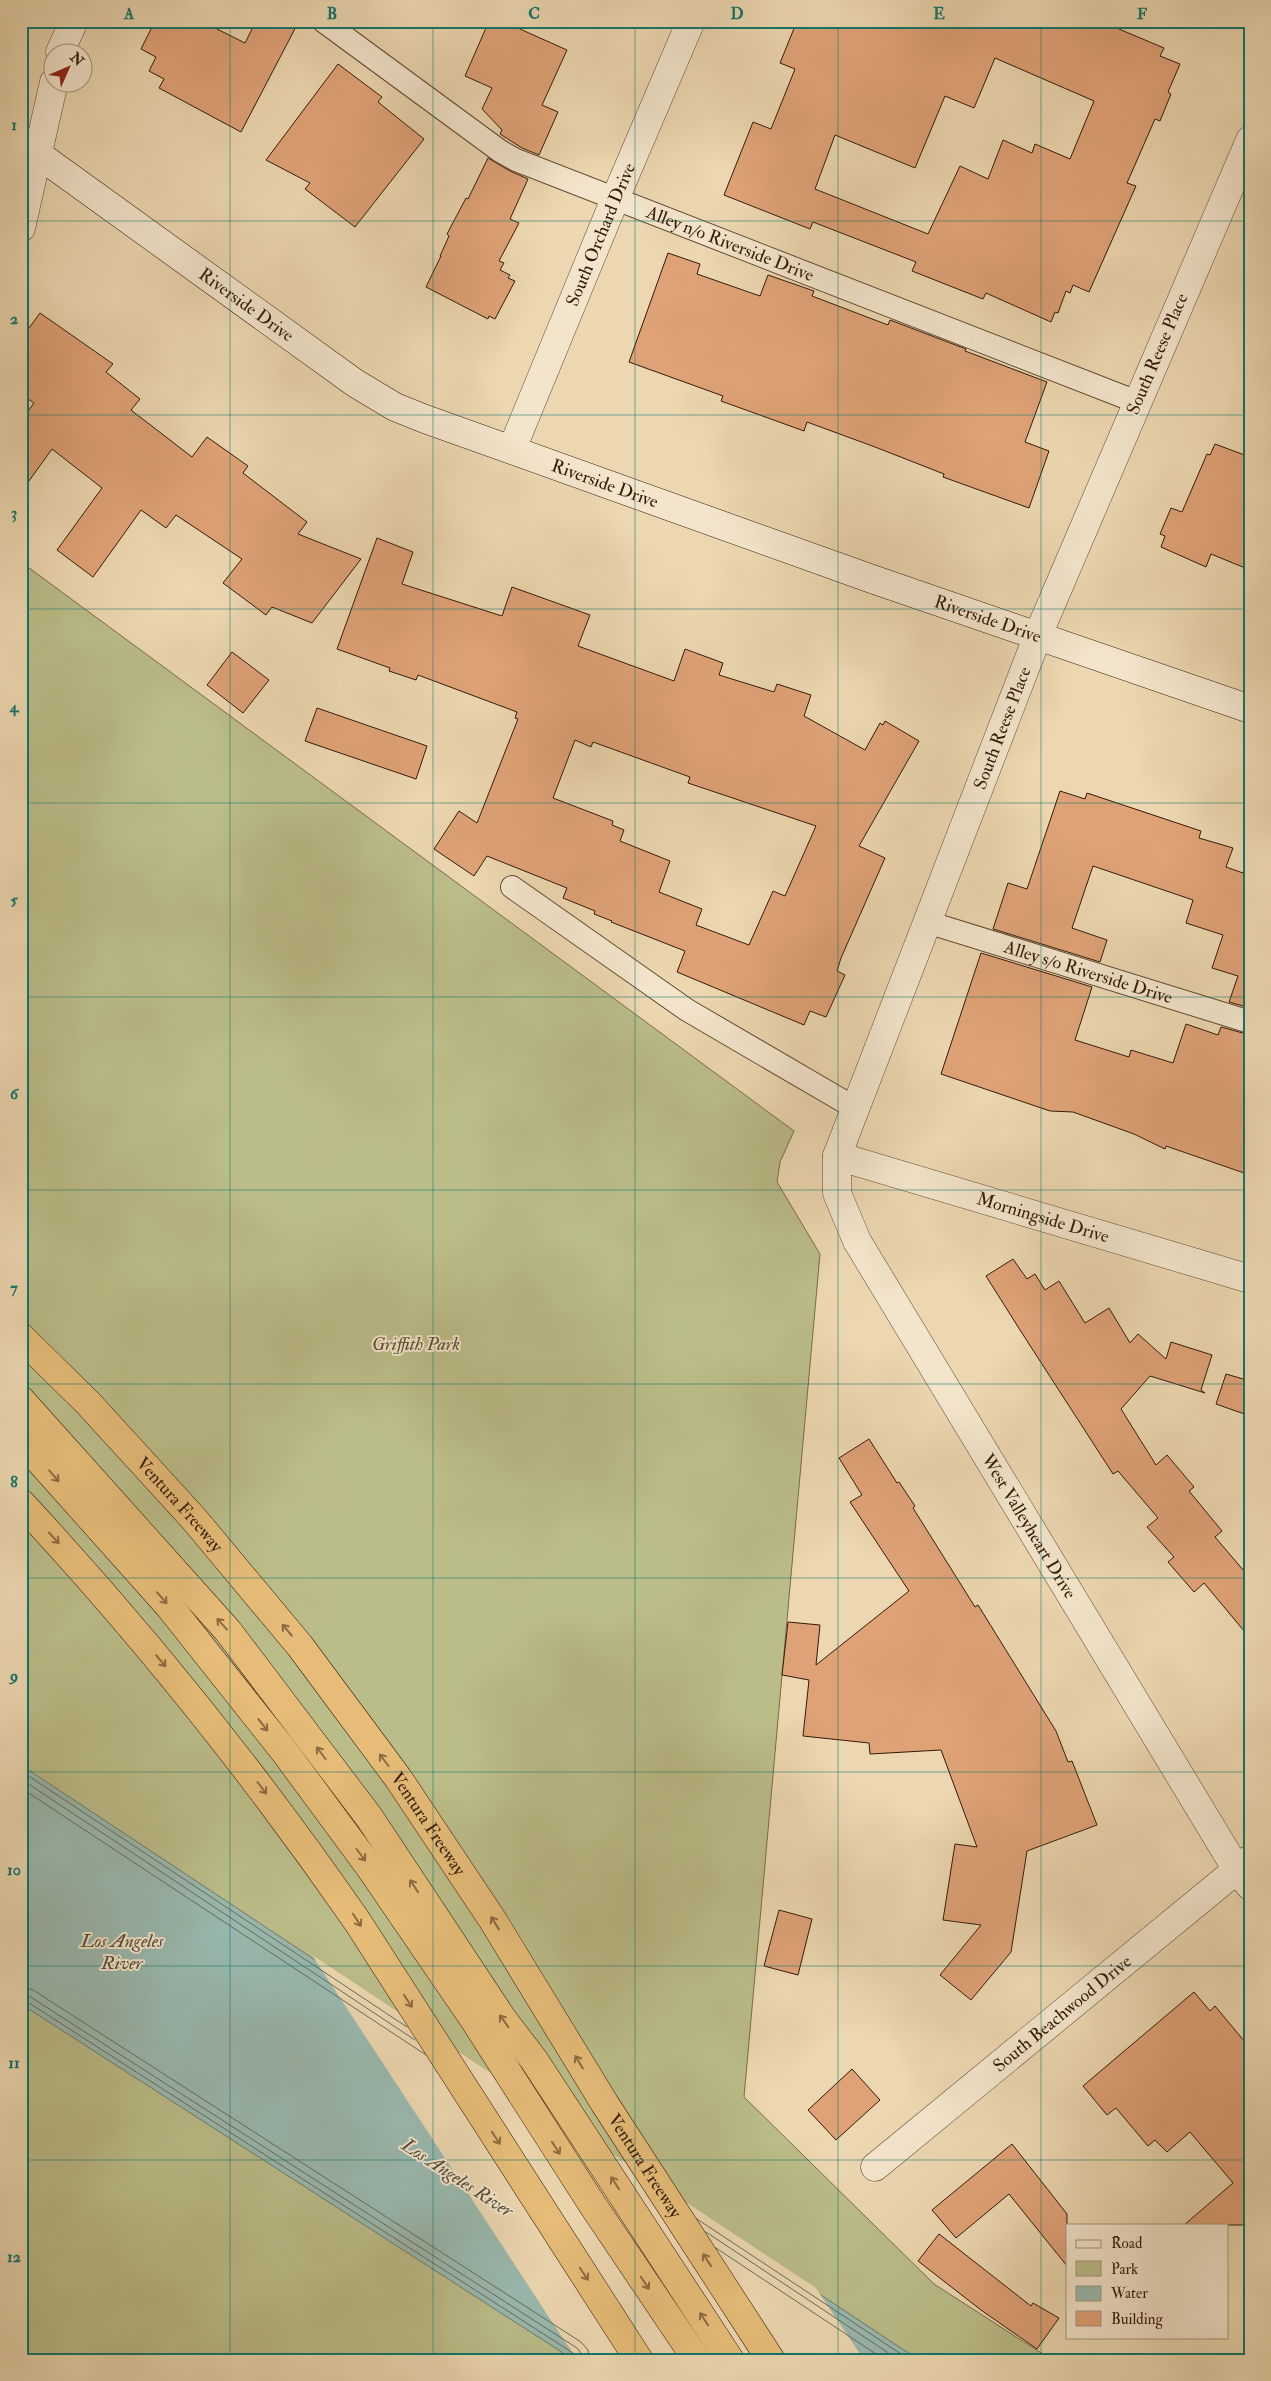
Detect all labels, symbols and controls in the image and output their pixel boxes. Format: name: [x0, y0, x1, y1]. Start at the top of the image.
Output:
text: A: [123, 4, 135, 24]
text: B: [327, 4, 337, 24]
text: C: [528, 4, 540, 24]
text: D: [730, 4, 744, 24]
text: E: [933, 4, 945, 24]
text: F: [1137, 4, 1147, 24]
north arrow: [42, 42, 92, 92]
text: N: [66, 48, 88, 70]
text: 1: [11, 115, 17, 135]
street label: South Orchard Drive: [561, 159, 641, 310]
street label: Alley n/o Riverside Drive: [642, 201, 818, 287]
street label: Riverside Drive: [194, 263, 299, 347]
street label: South Reese Place: [1122, 290, 1194, 418]
text: 2: [10, 309, 18, 329]
street label: Riverside Drive: [548, 454, 662, 514]
text: 3: [11, 503, 17, 523]
street label: Riverside Drive: [931, 590, 1045, 648]
street label: South Reese Place: [969, 663, 1037, 793]
text: 4: [9, 697, 20, 717]
text: 5: [10, 890, 18, 910]
street label: Alley s/o Riverside Drive: [1000, 935, 1176, 1009]
text: 6: [10, 1084, 20, 1104]
street label: Morningside Drive: [974, 1187, 1112, 1249]
text: 7: [10, 1278, 18, 1298]
park label: Griffith Park: [372, 1333, 460, 1356]
street label: West Valleyheart Drive: [976, 1449, 1082, 1603]
street label: Ventura Freeway: [131, 1452, 229, 1558]
one-way arrow: [48, 1470, 60, 1483]
text: 8: [10, 1472, 18, 1492]
one-way arrow: [48, 1532, 60, 1545]
one-way arrow: [156, 1591, 167, 1604]
one-way arrow: [216, 1617, 228, 1630]
one-way arrow: [281, 1624, 292, 1637]
one-way arrow: [155, 1654, 166, 1667]
text: 9: [8, 1666, 18, 1686]
one-way arrow: [258, 1718, 269, 1731]
one-way arrow: [316, 1746, 326, 1760]
one-way arrow: [379, 1753, 389, 1767]
street label: Ventura Freeway: [385, 1768, 471, 1881]
one-way arrow: [256, 1781, 267, 1794]
one-way arrow: [356, 1848, 366, 1862]
text: 10: [7, 1860, 21, 1880]
one-way arrow: [409, 1879, 419, 1893]
one-way arrow: [352, 1913, 362, 1927]
one-way arrow: [489, 1917, 499, 1931]
water label: Los Angeles River: [80, 1929, 164, 1975]
street label: South Beachwood Drive: [988, 1950, 1137, 2077]
one-way arrow: [403, 1994, 413, 2008]
one-way arrow: [499, 2014, 509, 2028]
text: 11: [8, 2053, 20, 2073]
one-way arrow: [574, 2055, 584, 2069]
street label: Ventura Freeway: [602, 2110, 688, 2224]
one-way arrow: [491, 2130, 501, 2144]
water label: Los Angeles River: [396, 2132, 518, 2223]
one-way arrow: [551, 2140, 561, 2154]
one-way arrow: [609, 2176, 620, 2190]
legend: [1066, 2224, 1228, 2338]
text: Road: [1111, 2234, 1143, 2253]
text: 12: [7, 2247, 21, 2267]
one-way arrow: [701, 2253, 712, 2267]
text: Park: [1111, 2260, 1138, 2279]
one-way arrow: [579, 2267, 589, 2281]
one-way arrow: [640, 2276, 650, 2290]
text: Water: [1110, 2284, 1148, 2303]
text: Building: [1111, 2310, 1163, 2329]
one-way arrow: [698, 2312, 709, 2326]

